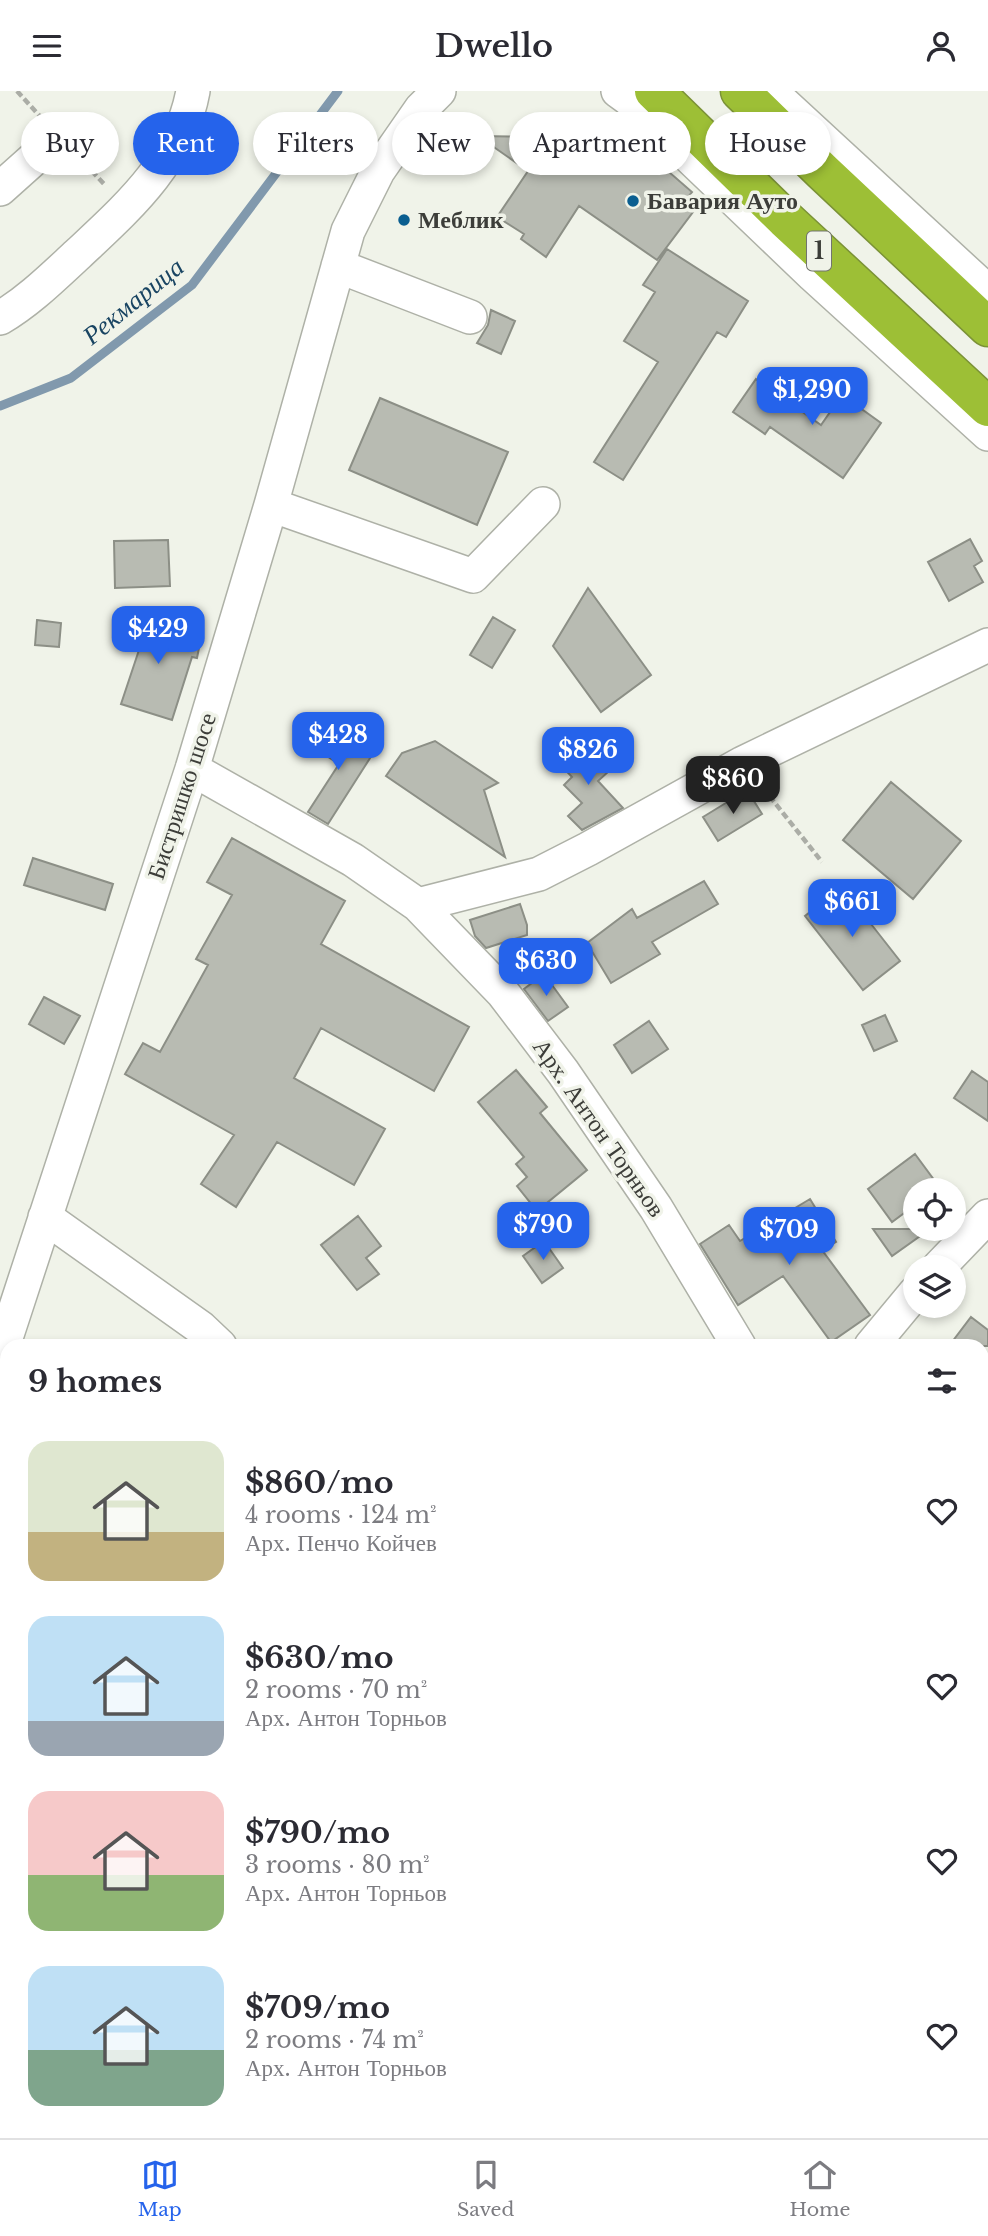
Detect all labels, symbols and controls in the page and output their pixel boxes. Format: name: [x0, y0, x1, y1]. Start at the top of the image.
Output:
text: Dwello: [435, 26, 553, 66]
icon: menu: [28, 27, 66, 65]
icon: person: [922, 27, 960, 65]
chip: Buy: [21, 112, 119, 175]
chip: Rent: [133, 112, 239, 175]
chip: Filters: [253, 112, 378, 175]
chip: New: [392, 112, 495, 175]
chip: Apartment: [509, 112, 691, 175]
chip: House: [705, 112, 831, 175]
place label: Бавария Ауто: [647, 186, 798, 215]
marker: Бавария Ауто: [625, 193, 641, 209]
place label: Меблик: [418, 205, 504, 234]
marker: Меблик: [396, 212, 412, 228]
road number: 1: [807, 231, 831, 271]
water label: Рекмарица: [75, 251, 190, 352]
pin: $1,290: [755, 367, 869, 427]
text: $1,290: [773, 376, 851, 404]
pin: $429: [117, 607, 199, 666]
text: $429: [128, 615, 188, 643]
street label: Бистришко шосе: [141, 709, 222, 883]
pin: $428: [297, 713, 379, 772]
text: $428: [308, 721, 368, 749]
pin: $826: [547, 727, 629, 787]
text: $826: [558, 736, 618, 764]
pin: $860: [692, 757, 774, 816]
text: $860: [702, 765, 764, 793]
pin: $661: [811, 879, 893, 939]
text: $661: [824, 888, 880, 916]
pin: $630: [505, 939, 587, 998]
text: $630: [515, 947, 577, 975]
street label: Арх. Антон Торньов: [527, 1033, 672, 1222]
map controls: [903, 1178, 966, 1318]
button: locate: [903, 1178, 966, 1241]
pin: $790: [502, 1203, 584, 1262]
pin: $709: [748, 1207, 830, 1267]
text: $790: [513, 1211, 573, 1239]
text: $709: [759, 1216, 819, 1244]
button: layers: [903, 1255, 966, 1318]
icon: filters: [923, 1362, 961, 1400]
text: 9 homes: [28, 1363, 162, 1400]
text: $860/mo: [245, 1464, 394, 1501]
icon: home: [84, 1469, 168, 1553]
icon: heart: [923, 1492, 961, 1530]
text: 4 rooms · 124 m²: [245, 1501, 436, 1529]
text: Арх. Пенчо Койчев: [245, 1529, 437, 1557]
text: $630/mo: [245, 1639, 394, 1676]
icon: home: [84, 1644, 168, 1728]
icon: heart: [923, 1667, 961, 1705]
text: 2 rooms · 70 m²: [245, 1676, 427, 1704]
text: Арх. Антон Торньов: [245, 1704, 447, 1732]
text: $790/mo: [245, 1814, 390, 1851]
icon: home: [84, 1819, 168, 1903]
icon: heart: [923, 1842, 961, 1880]
text: 3 rooms · 80 m²: [245, 1851, 430, 1879]
text: Арх. Антон Торньов: [245, 1879, 447, 1907]
text: $709/mo: [245, 1989, 390, 2026]
icon: home: [84, 1994, 168, 2078]
icon: heart: [923, 2017, 961, 2055]
text: 2 rooms · 74 m²: [245, 2026, 424, 2054]
text: Арх. Антон Торньов: [245, 2054, 447, 2082]
tab: Map: [138, 2156, 182, 2221]
tab: Saved: [457, 2156, 514, 2221]
tab: Home: [790, 2156, 850, 2221]

